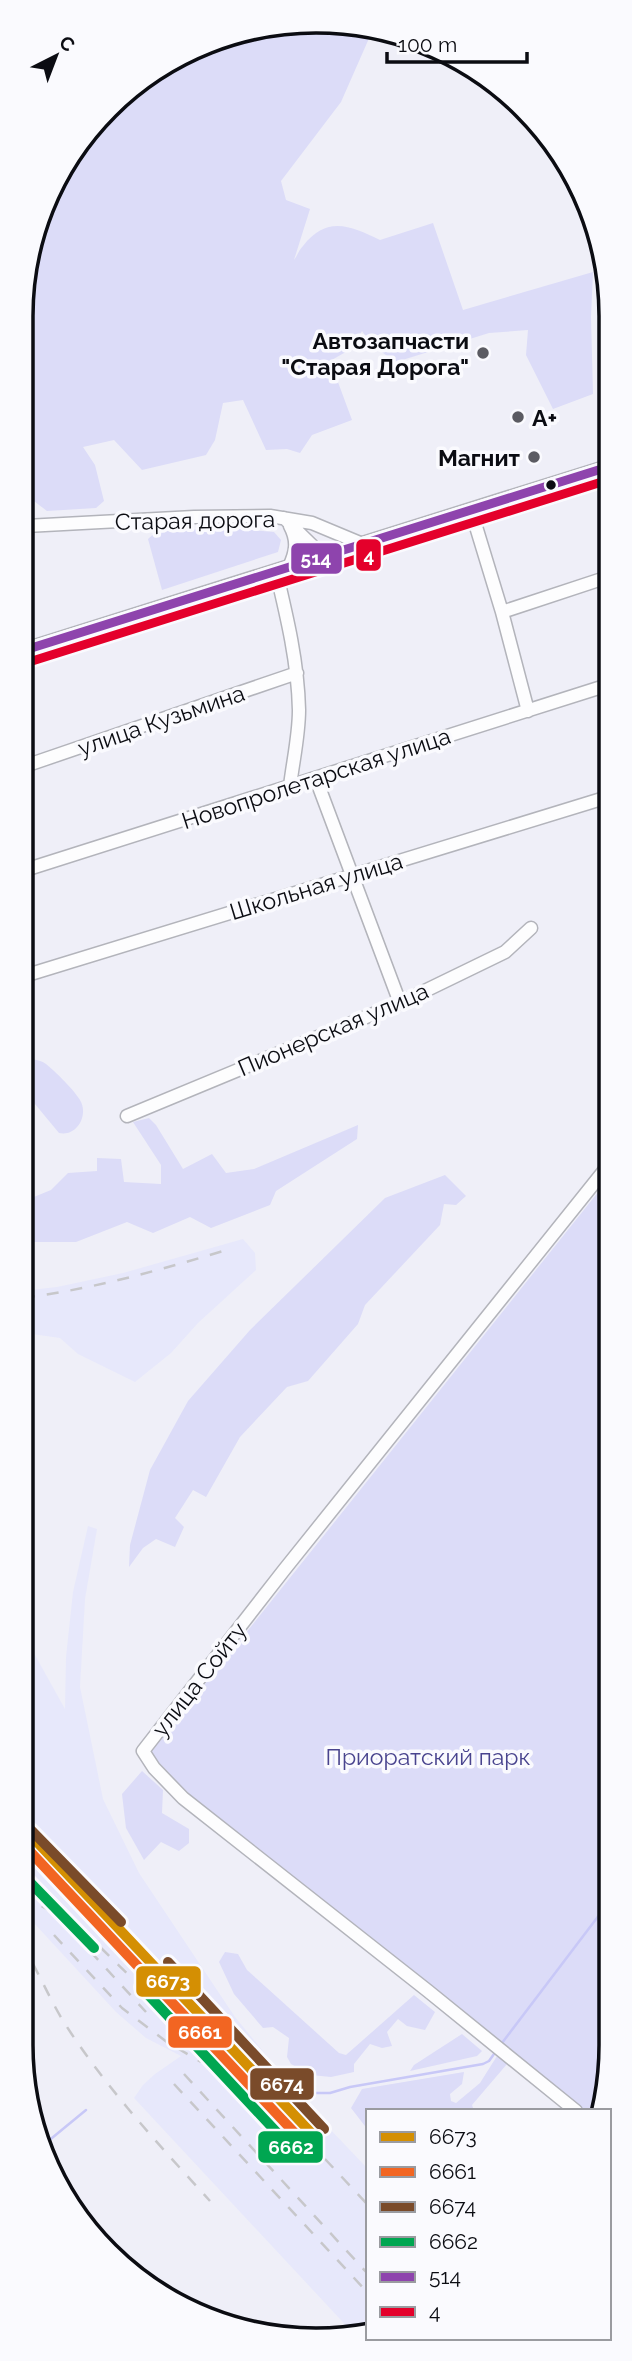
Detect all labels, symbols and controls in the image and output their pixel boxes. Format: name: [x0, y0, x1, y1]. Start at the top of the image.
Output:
north arrow: [21, 21, 91, 91]
scale bar: [387, 21, 527, 65]
text: С: [55, 31, 80, 56]
text: 100 m: [398, 32, 457, 57]
place label: Автозапчасти "Старая Дорога": [281, 327, 469, 380]
marker: Автозапчасти "Старая Дорога": [475, 345, 491, 361]
place label: А+: [532, 404, 557, 431]
marker: А+: [510, 409, 526, 425]
place label: Магнит: [438, 444, 521, 471]
marker: Магнит: [526, 449, 542, 465]
unlabelled marker: [544, 478, 558, 492]
street label: Старая дорога: [115, 505, 275, 535]
line badge: 4: [355, 538, 382, 572]
line badge: 514: [290, 542, 343, 575]
text: 4: [364, 544, 375, 566]
text: 514: [301, 547, 332, 569]
street label: улица Кузьмина: [74, 679, 248, 761]
street label: Новопролетарская улица: [178, 722, 454, 834]
street label: Школьная улица: [226, 847, 406, 925]
street label: Пионерская улица: [234, 977, 432, 1081]
street label: улица Сойту: [146, 1617, 252, 1741]
park label: Приоратский парк: [326, 1743, 531, 1770]
line badge: 6673: [135, 1965, 202, 1998]
text: 6673: [146, 1970, 190, 1992]
line badge: 6661: [167, 2015, 233, 2049]
text: 6661: [178, 2021, 222, 2043]
line badge: 6674: [249, 2067, 315, 2101]
text: 6674: [260, 2073, 304, 2095]
legend: [366, 2109, 611, 2340]
text: 6673: [429, 2124, 477, 2149]
line badge: 6662: [257, 2130, 324, 2164]
text: 6662: [268, 2136, 314, 2158]
text: 6661: [429, 2159, 476, 2184]
text: 6674: [429, 2194, 476, 2219]
text: 6662: [429, 2229, 478, 2254]
text: 514: [429, 2264, 461, 2289]
text: 4: [429, 2299, 440, 2324]

